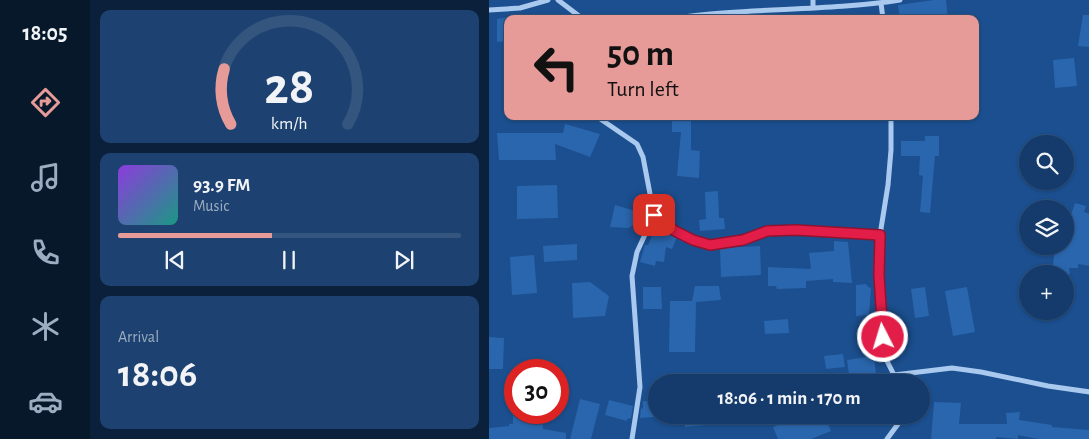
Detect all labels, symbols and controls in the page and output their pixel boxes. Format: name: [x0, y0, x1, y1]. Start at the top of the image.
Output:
text: 18:05: [23, 22, 67, 44]
icon: left: [524, 35, 589, 100]
text: 50 m: [607, 37, 674, 72]
text: 28: [264, 61, 315, 113]
text: Turn left: [607, 78, 679, 100]
icon: directions: [28, 85, 63, 120]
text: km/h: [271, 115, 308, 133]
map controls: [1019, 135, 1074, 320]
button: search: [1019, 135, 1074, 190]
icon: music: [28, 160, 63, 195]
text: 93.9 FM: [193, 176, 250, 195]
pin: [633, 194, 675, 236]
text: Music: [193, 198, 229, 214]
button: layers: [1019, 200, 1074, 255]
icon: arrive: [640, 201, 668, 229]
icon: phone: [28, 235, 63, 270]
icon: previous: [161, 246, 189, 274]
icon: pause: [275, 246, 303, 274]
icon: next: [390, 246, 418, 274]
button: +: [1019, 265, 1074, 320]
icon: climate: [28, 309, 63, 344]
position arrow: [856, 310, 908, 362]
text: Arrival: [118, 329, 159, 345]
text: 18:06: [118, 356, 197, 394]
speed limit sign: 30: [504, 359, 569, 424]
icon: car: [28, 384, 63, 419]
text: 18:06 · 1 min · 170 m: [717, 389, 861, 408]

